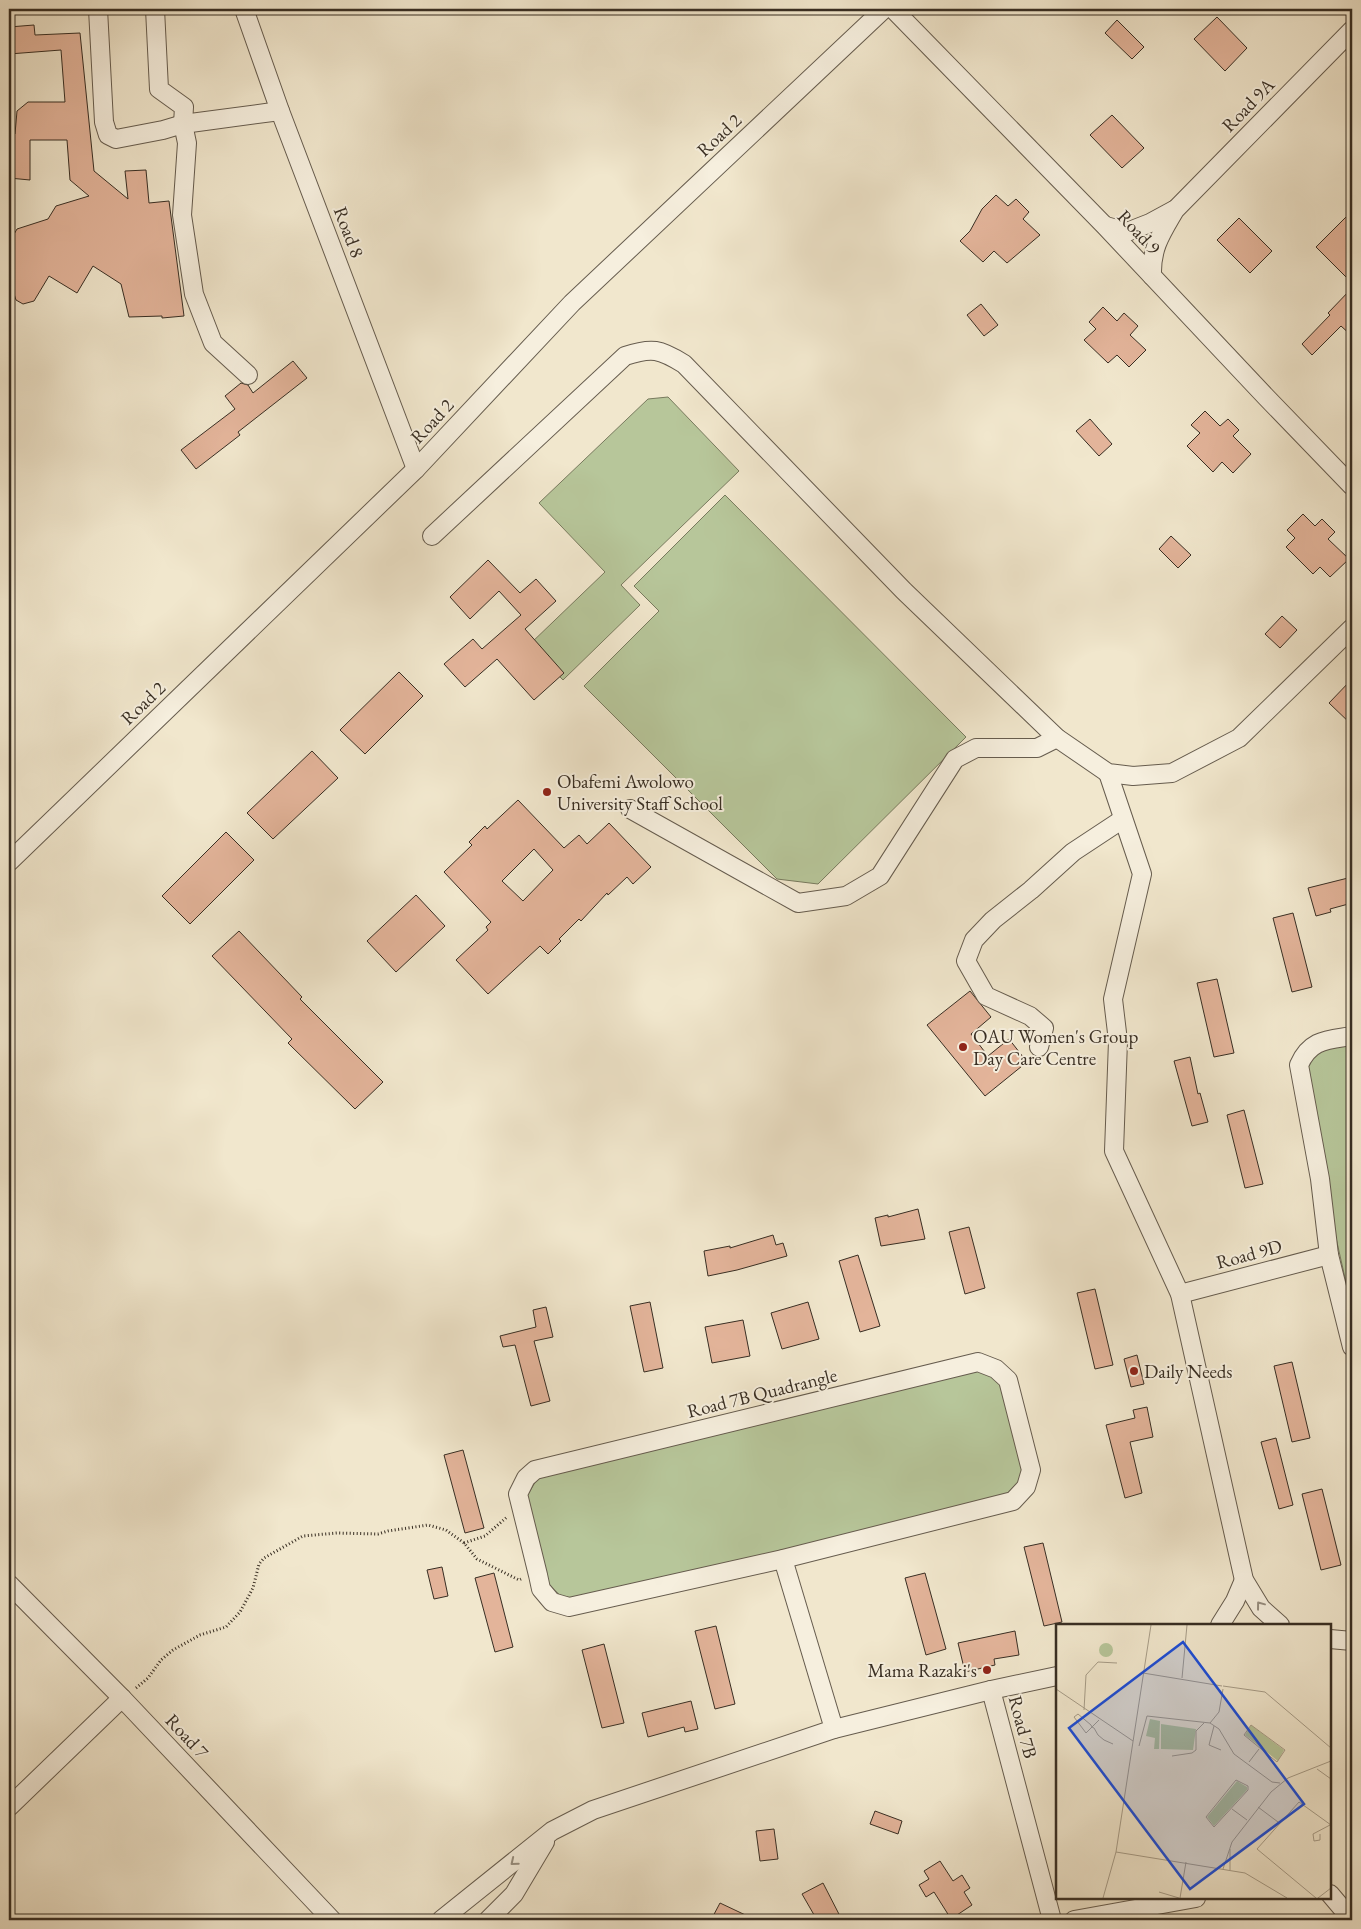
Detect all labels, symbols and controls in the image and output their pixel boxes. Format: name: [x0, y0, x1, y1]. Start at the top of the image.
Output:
street label: Road 9A: [1216, 72, 1280, 137]
street label: Road 2: [691, 108, 747, 162]
street label: Road 8: [328, 203, 370, 261]
street label: Road 9: [1112, 204, 1166, 260]
street label: Road 2: [405, 393, 459, 449]
street label: Road 2: [115, 676, 171, 730]
place label: Obafemi Awolowo University Staff School: [557, 769, 723, 816]
marker: Obafemi Awolowo University Staff School: [541, 786, 553, 798]
place label: OAU Women's Group Day Care Centre: [973, 1024, 1138, 1071]
marker: OAU Women's Group Day Care Centre: [957, 1041, 969, 1053]
street label: Road 9D: [1213, 1233, 1285, 1275]
place label: Daily Needs: [1144, 1359, 1232, 1384]
street label: Road 7B Quadrangle: [684, 1362, 840, 1424]
marker: Daily Needs: [1128, 1365, 1140, 1377]
one-way arrow: [1257, 1601, 1266, 1611]
inset map: [1056, 1624, 1331, 1899]
place label: Mama Razaki's: [868, 1658, 977, 1683]
marker: Mama Razaki's: [981, 1664, 993, 1676]
street label: Road 7B: [1003, 1693, 1043, 1761]
street label: Road 7: [160, 1708, 215, 1764]
one-way arrow: [511, 1856, 520, 1864]

